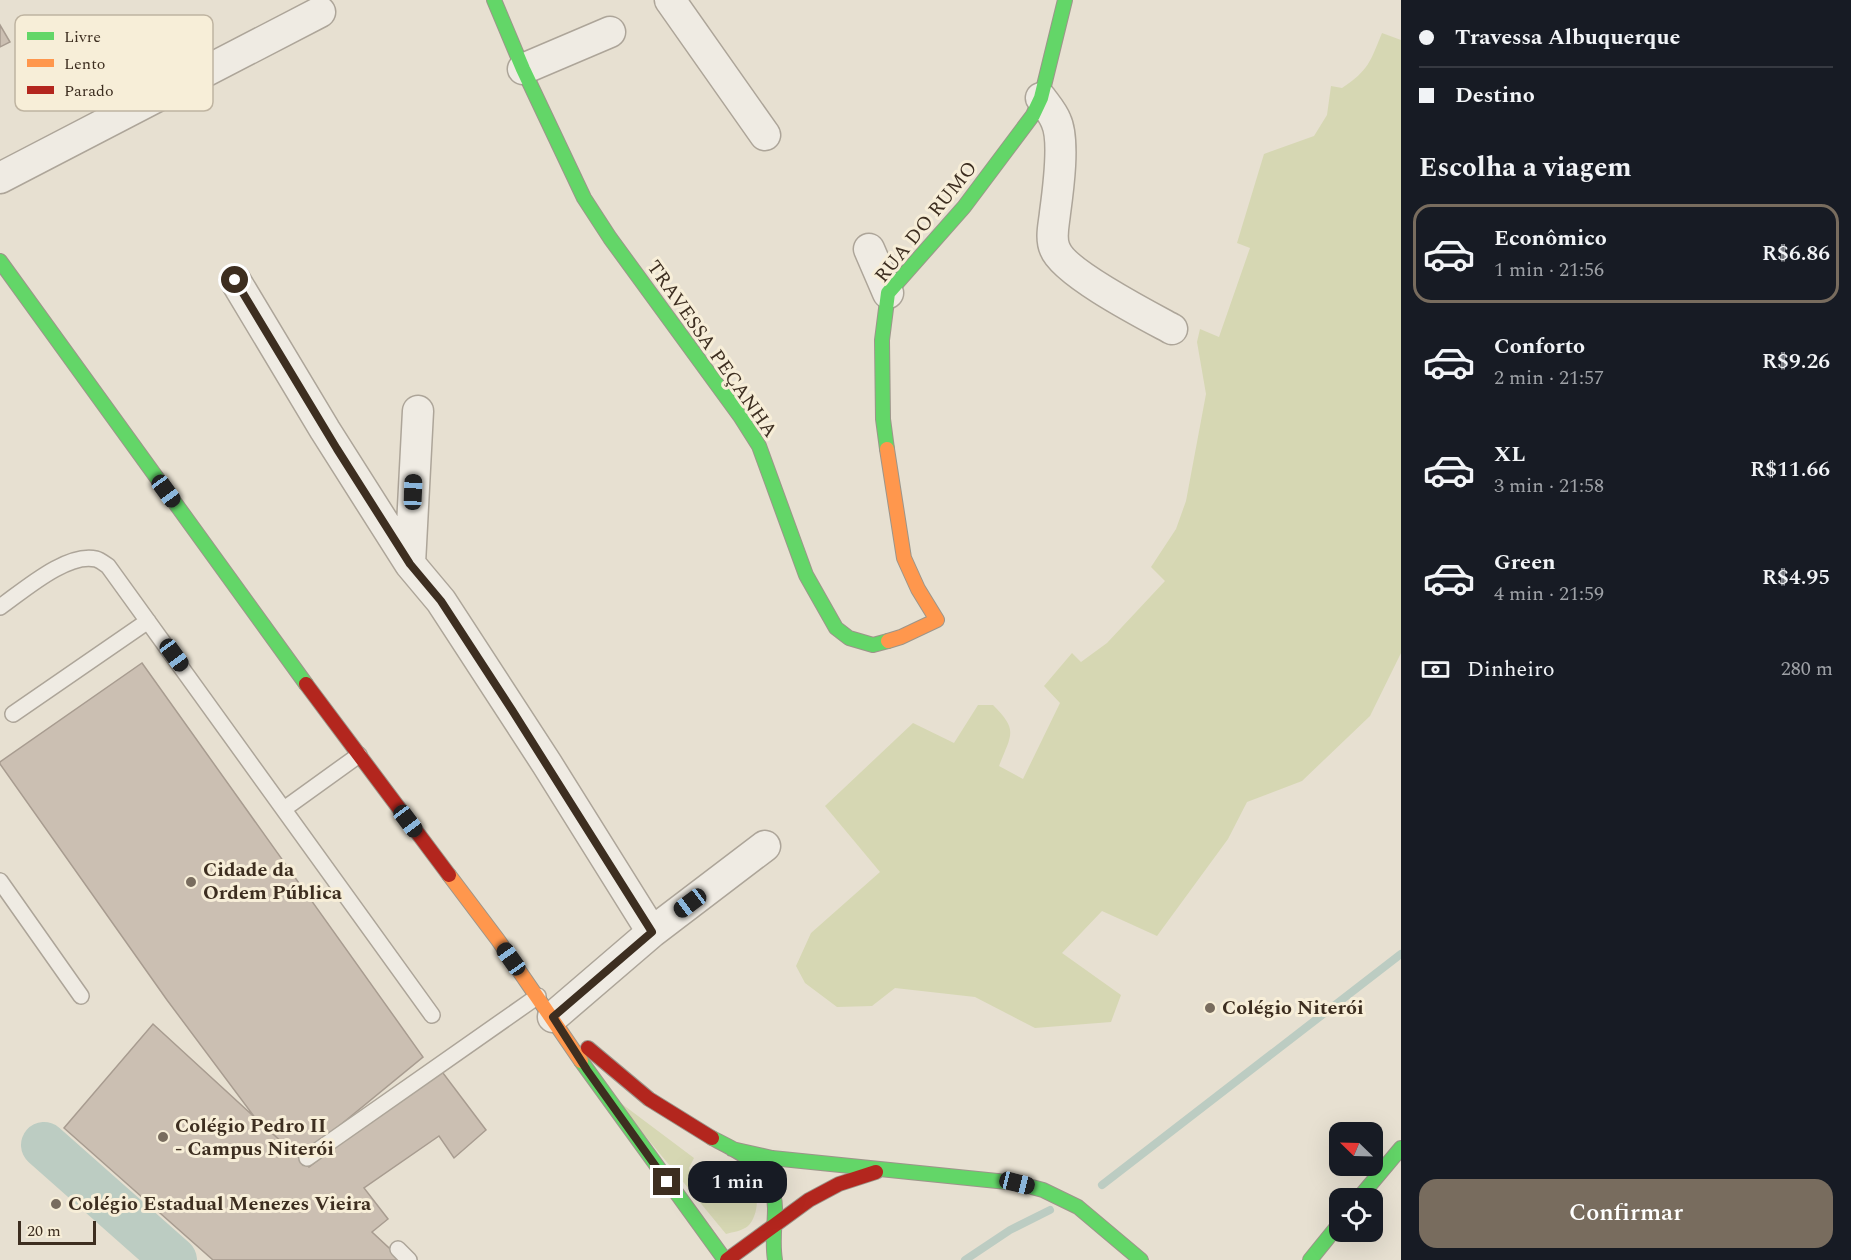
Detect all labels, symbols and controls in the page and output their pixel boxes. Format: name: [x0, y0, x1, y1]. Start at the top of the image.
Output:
legend: [15, 15, 213, 111]
text: Travessa Albuquerque: [1455, 21, 1680, 54]
text: Livre: [64, 25, 101, 49]
text: Lento: [64, 52, 105, 76]
text: Parado: [64, 79, 114, 103]
text: Destino: [1455, 79, 1535, 112]
text: Escolha a viagem: [1419, 147, 1632, 189]
street label: RUA DO RUMO: [867, 155, 985, 289]
text: Econômico: [1494, 222, 1607, 255]
icon: car: [1422, 227, 1476, 281]
text: R$6.86: [1762, 237, 1830, 270]
street label: TRAVESSA PEÇANHA: [639, 254, 785, 444]
text: 1 min · 21:56: [1494, 255, 1604, 285]
route start: [221, 266, 248, 293]
text: Conforto: [1494, 330, 1585, 363]
icon: car: [1422, 335, 1476, 389]
text: R$9.26: [1762, 345, 1830, 378]
text: 2 min · 21:57: [1494, 363, 1604, 393]
text: XL: [1494, 438, 1525, 471]
icon: car: [1422, 443, 1476, 497]
text: R$11.66: [1750, 453, 1830, 486]
car: [148, 471, 184, 511]
text: 3 min · 21:58: [1494, 471, 1604, 501]
car: [403, 474, 423, 510]
text: Green: [1494, 546, 1556, 579]
icon: car: [1422, 551, 1476, 605]
text: R$4.95: [1762, 561, 1830, 594]
text: 4 min · 21:59: [1494, 579, 1604, 609]
car: [156, 635, 192, 675]
icon: cash: [1419, 653, 1452, 686]
text: Dinheiro: [1467, 653, 1555, 686]
text: 280 m: [1781, 654, 1833, 684]
car: [390, 801, 426, 841]
place label: Cidade da Ordem Pública: [203, 855, 343, 908]
marker: Cidade da Ordem Pública: [184, 875, 198, 889]
car: [670, 885, 710, 921]
car: [493, 939, 529, 979]
place label: Colégio Niterói: [1222, 993, 1364, 1023]
marker: Colégio Niterói: [1203, 1001, 1217, 1015]
place label: Colégio Pedro II - Campus Niterói: [175, 1111, 334, 1164]
north arrow: [1329, 1122, 1383, 1176]
map controls: [1329, 1122, 1383, 1242]
marker: Colégio Pedro II - Campus Niterói: [156, 1130, 170, 1144]
callout: 1 min: [688, 1161, 787, 1203]
text: 1 min: [712, 1167, 763, 1197]
route end: [653, 1168, 680, 1195]
car: [997, 1170, 1037, 1196]
button: Confirmar: [1419, 1179, 1833, 1248]
button: locate: [1329, 1188, 1383, 1242]
place label: Colégio Estadual Menezes Vieira: [68, 1189, 372, 1219]
marker: Colégio Estadual Menezes Vieira: [49, 1197, 63, 1211]
scale bar: [18, 1218, 96, 1246]
text: 20 m: [27, 1219, 61, 1243]

